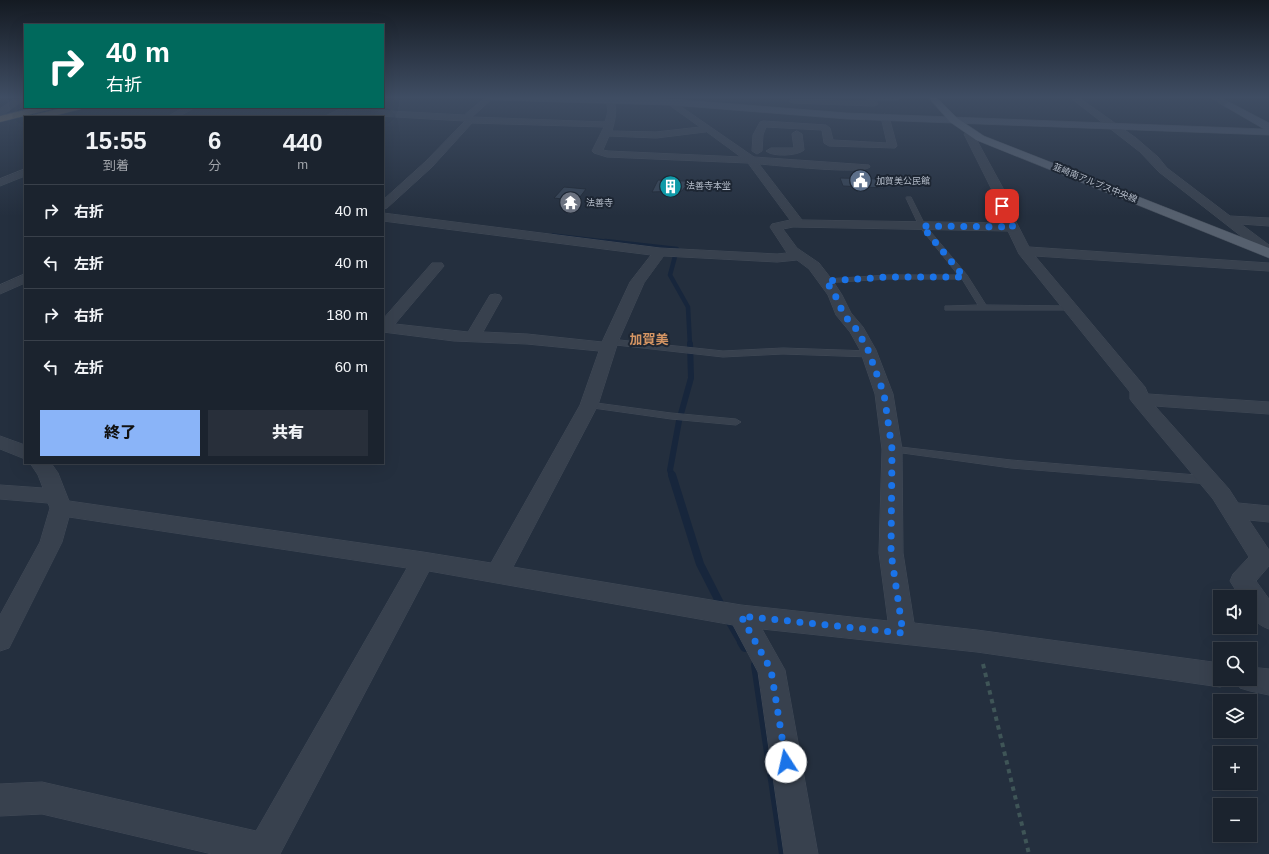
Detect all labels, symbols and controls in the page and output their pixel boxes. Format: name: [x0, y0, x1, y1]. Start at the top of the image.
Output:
text: 40 m: [106, 37, 170, 68]
icon: right: [40, 40, 92, 92]
text: 右折: [106, 75, 142, 95]
text: 15:55: [85, 127, 147, 154]
text: 6: [208, 127, 221, 154]
text: 440: [283, 129, 323, 156]
text: m: [297, 157, 308, 172]
text: 到着: [103, 158, 129, 173]
text: 分: [208, 158, 221, 173]
street label: 韮崎南アルプス中央線: [1051, 162, 1139, 205]
public building icon: 加賀美公民館: [848, 168, 874, 194]
building icon: 法善寺本堂: [657, 173, 683, 199]
place label: 加賀美公民館: [876, 176, 930, 186]
place label: 法善寺本堂: [686, 181, 731, 191]
pin: [985, 189, 1019, 223]
temple icon: 法善寺: [558, 190, 584, 216]
icon: arrive: [991, 195, 1013, 217]
place label: 法善寺: [586, 198, 613, 208]
icon: right: [40, 200, 62, 222]
text: 40 m: [335, 202, 368, 219]
text: 右折: [74, 203, 104, 220]
icon: left: [40, 252, 62, 274]
text: 40 m: [335, 254, 368, 271]
text: 左折: [74, 255, 104, 272]
icon: right: [40, 304, 62, 326]
text: 180 m: [326, 306, 368, 323]
text: 右折: [74, 307, 104, 324]
district label: 加賀美: [629, 332, 669, 347]
icon: left: [40, 356, 62, 378]
text: 60 m: [335, 358, 368, 375]
text: 左折: [74, 359, 104, 376]
button: 終了: [40, 410, 200, 456]
button: 共有: [208, 410, 368, 456]
map controls: [1213, 590, 1257, 842]
button: sound: [1213, 590, 1257, 634]
button: search: [1213, 642, 1257, 686]
button: layers: [1213, 694, 1257, 738]
position arrow: [765, 741, 807, 783]
button: +: [1213, 746, 1257, 790]
button: −: [1213, 798, 1257, 842]

